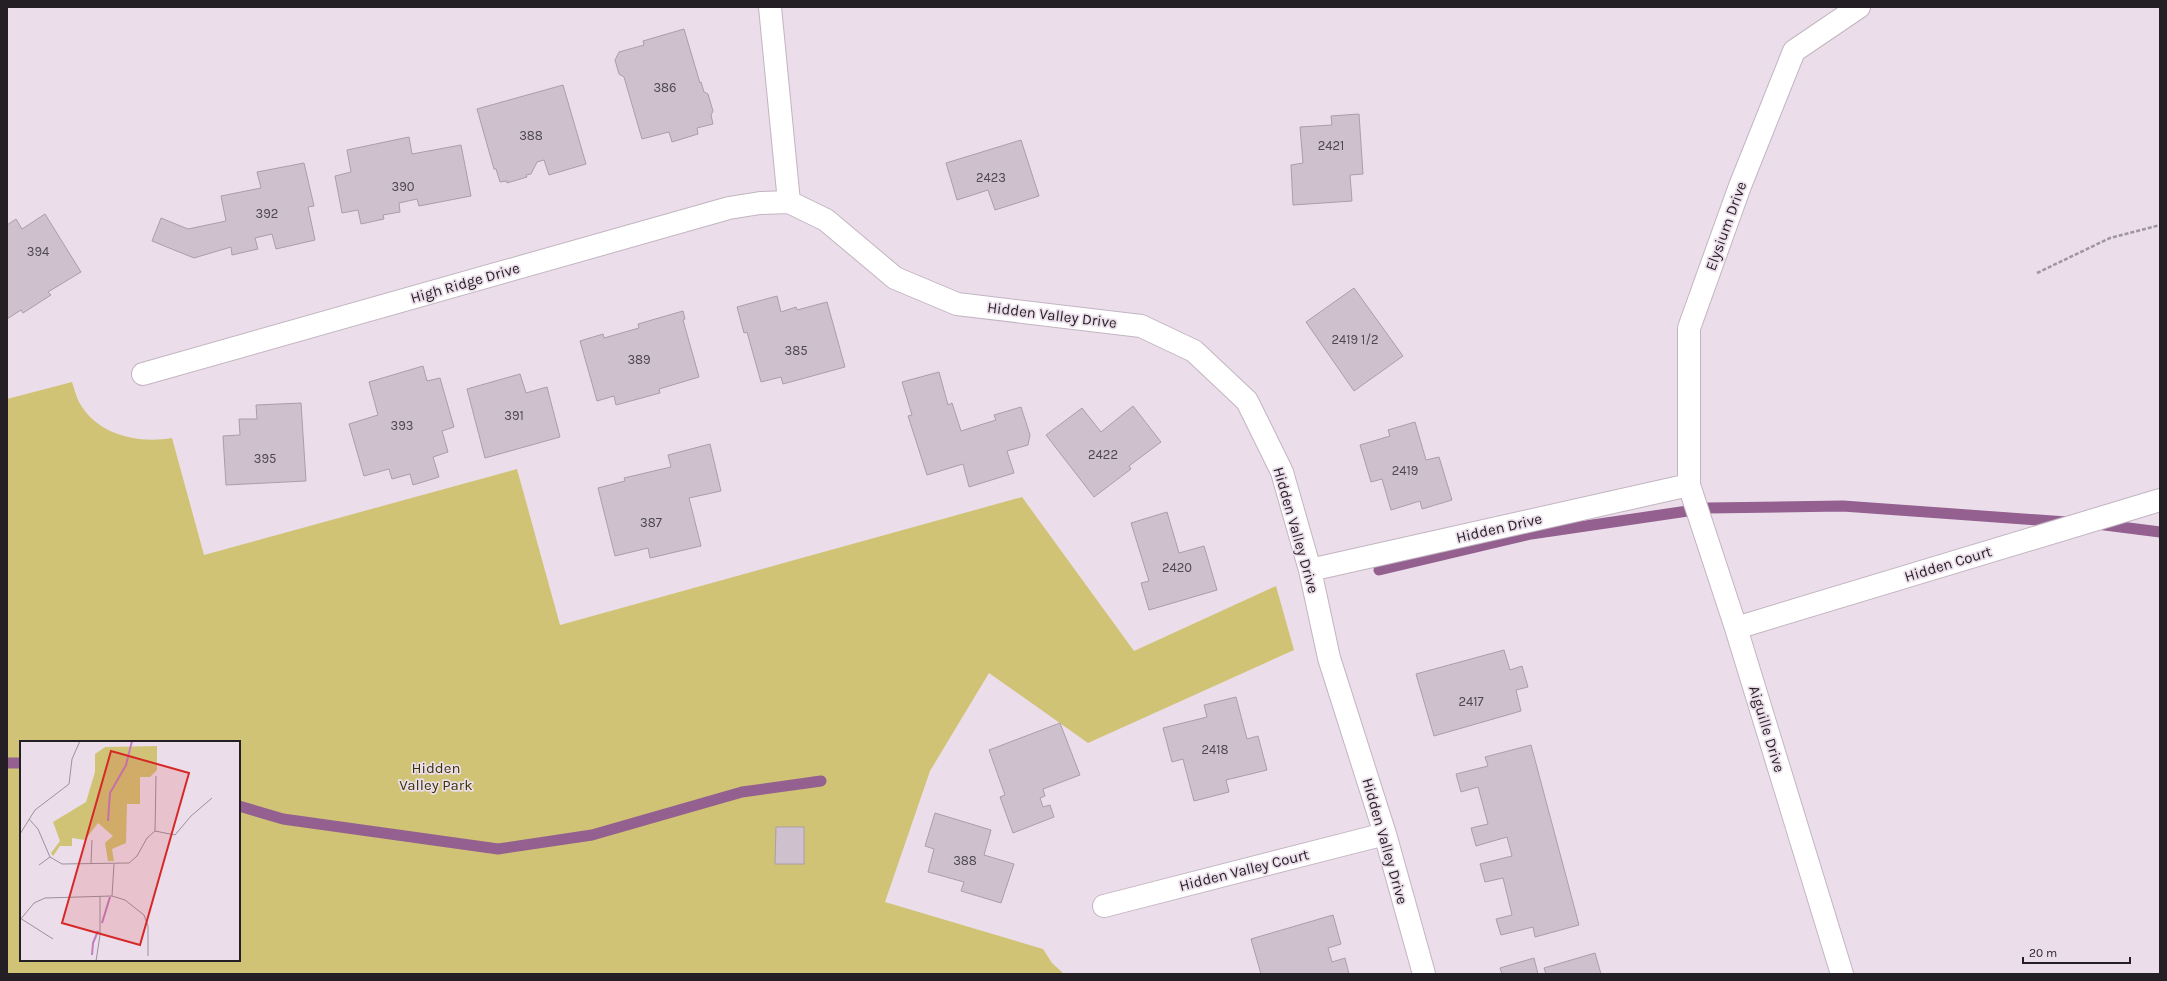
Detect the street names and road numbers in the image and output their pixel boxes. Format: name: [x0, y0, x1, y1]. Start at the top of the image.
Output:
street label: Elysium Drive: [1702, 179, 1750, 273]
street label: High Ridge Drive: [408, 259, 522, 307]
street label: Hidden Valley Drive: [986, 298, 1118, 332]
street label: Hidden Valley Drive: [1269, 465, 1323, 595]
street label: Hidden Drive: [1454, 509, 1544, 547]
street label: Hidden Court: [1902, 542, 1994, 586]
street label: Aiguille Drive: [1745, 683, 1789, 775]
street label: Hidden Valley Drive: [1358, 776, 1412, 906]
street label: Hidden Valley Court: [1177, 845, 1311, 895]

